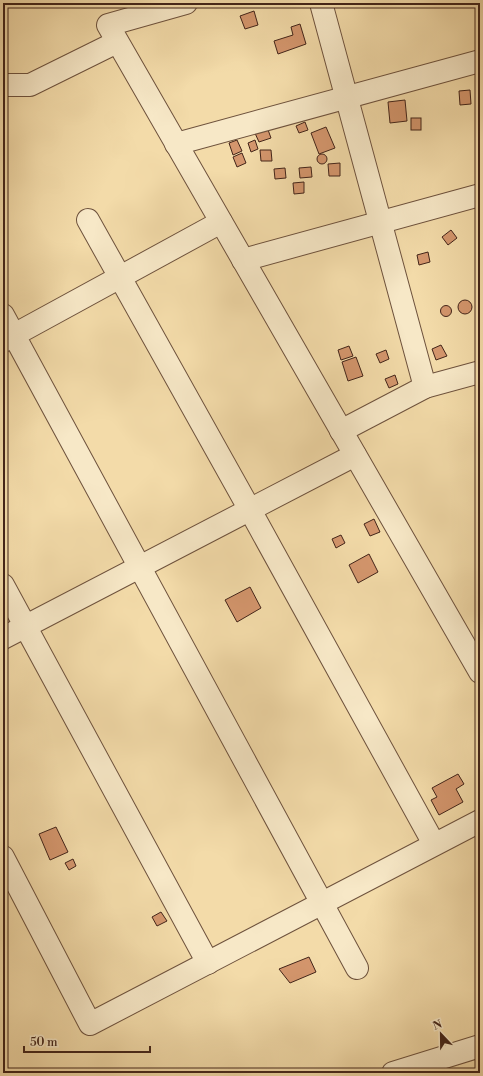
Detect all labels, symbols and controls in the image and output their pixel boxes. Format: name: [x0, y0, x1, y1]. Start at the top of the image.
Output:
north arrow: [421, 1014, 461, 1054]
text: N: [431, 1017, 445, 1034]
scale bar: [24, 1028, 150, 1054]
text: 50 m: [30, 1035, 58, 1050]

